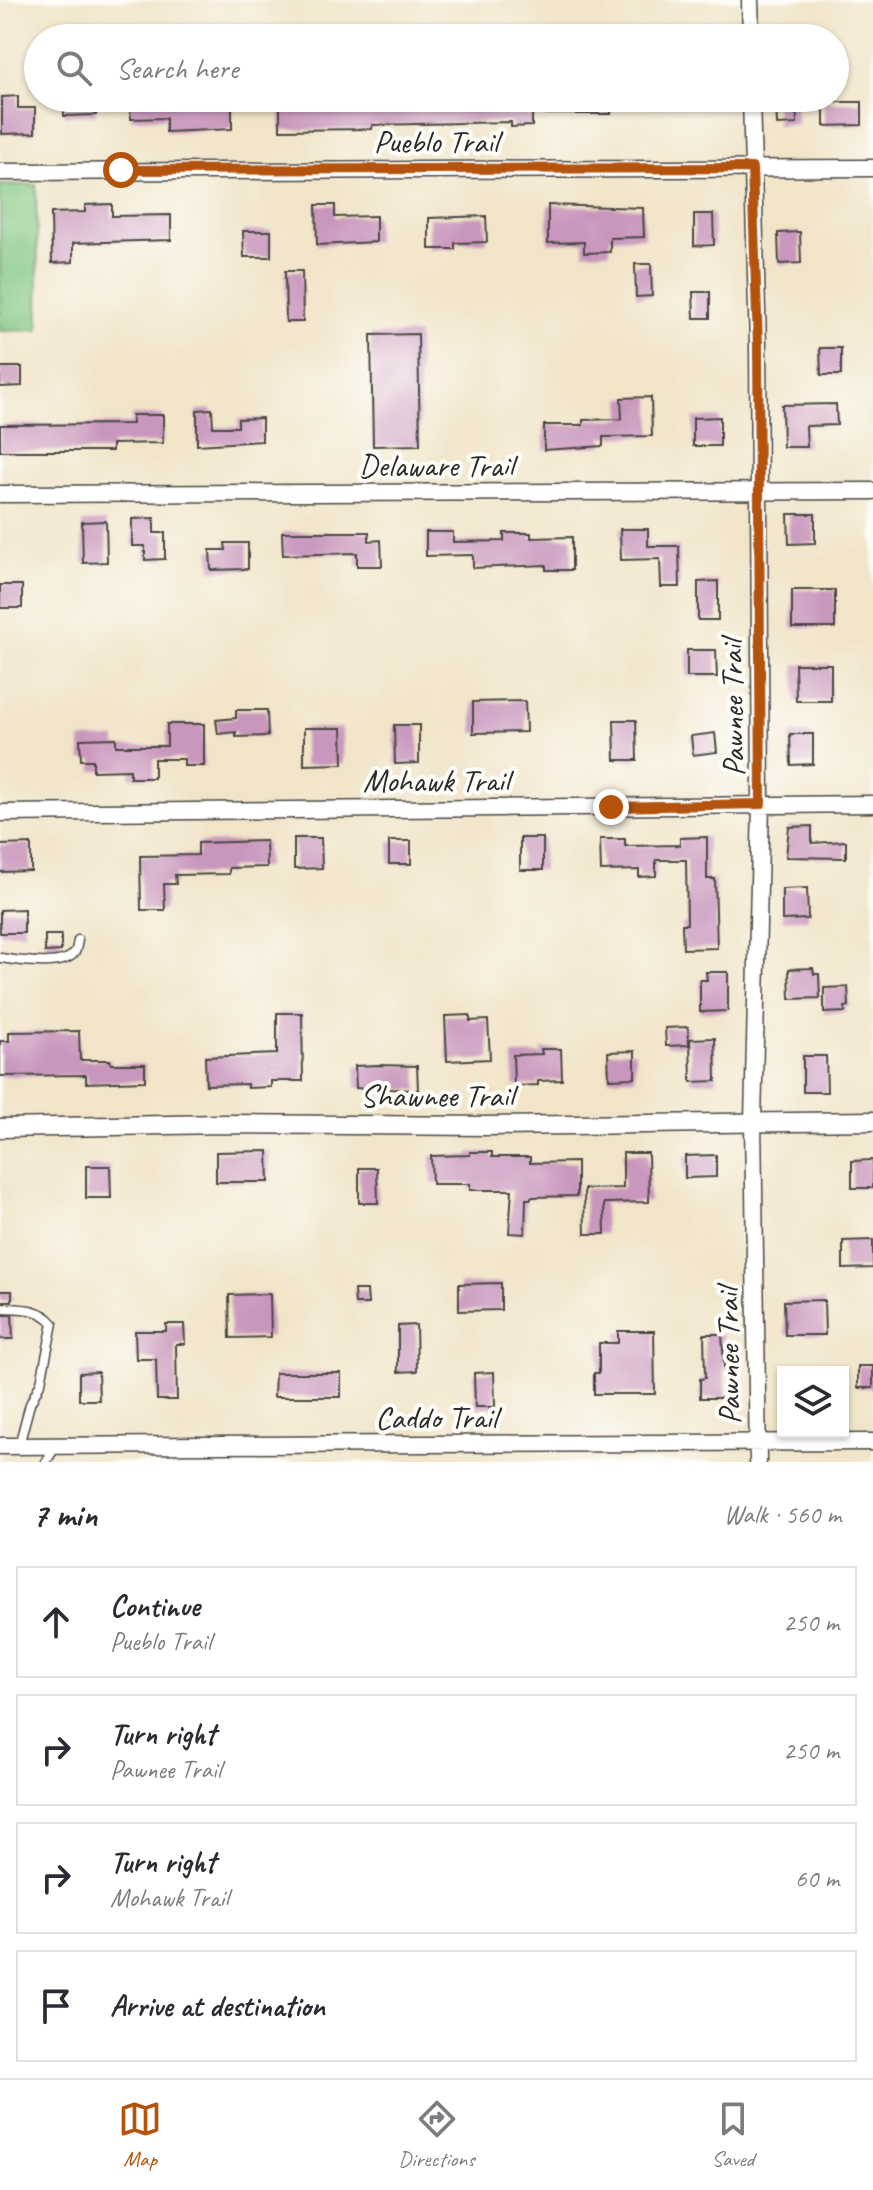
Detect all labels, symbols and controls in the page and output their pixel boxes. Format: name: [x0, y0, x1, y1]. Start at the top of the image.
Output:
search box: [24, 24, 849, 112]
icon: search: [52, 46, 96, 90]
text: Search here: [116, 49, 238, 87]
street label: Pueblo Trail: [374, 121, 504, 162]
route start: [103, 152, 139, 188]
street label: Delaware Trail: [359, 445, 519, 486]
street label: Pawnee Trail: [711, 634, 754, 777]
street label: Mohawk Trail: [363, 760, 515, 801]
route end: [593, 789, 629, 825]
street label: Shawnee Trail: [360, 1075, 519, 1116]
street label: Pawnee Trail: [707, 1282, 750, 1425]
map controls: [777, 1366, 849, 1438]
button: layers: [777, 1366, 849, 1438]
street label: Caddo Trail: [375, 1397, 502, 1438]
text: 7 min: [32, 1493, 97, 1536]
text: Walk · 560 m: [724, 1498, 841, 1531]
text: Continue: [110, 1587, 200, 1625]
icon: ahead: [34, 1600, 78, 1644]
text: 250 m: [783, 1606, 839, 1639]
text: Pueblo Trail: [110, 1625, 211, 1658]
text: Turn right: [110, 1715, 215, 1753]
icon: right: [34, 1728, 78, 1772]
text: 250 m: [783, 1734, 839, 1767]
text: Pawnee Trail: [110, 1753, 221, 1786]
text: Turn right: [110, 1843, 215, 1881]
icon: right: [34, 1856, 78, 1900]
text: 60 m: [795, 1862, 839, 1895]
text: Mohawk Trail: [110, 1881, 229, 1914]
icon: arrive: [34, 1984, 78, 2028]
text: Arrive at destination: [110, 1987, 325, 2025]
tab: Map: [118, 2097, 162, 2173]
tab: Directions: [398, 2097, 475, 2173]
tab: Saved: [711, 2097, 755, 2173]

